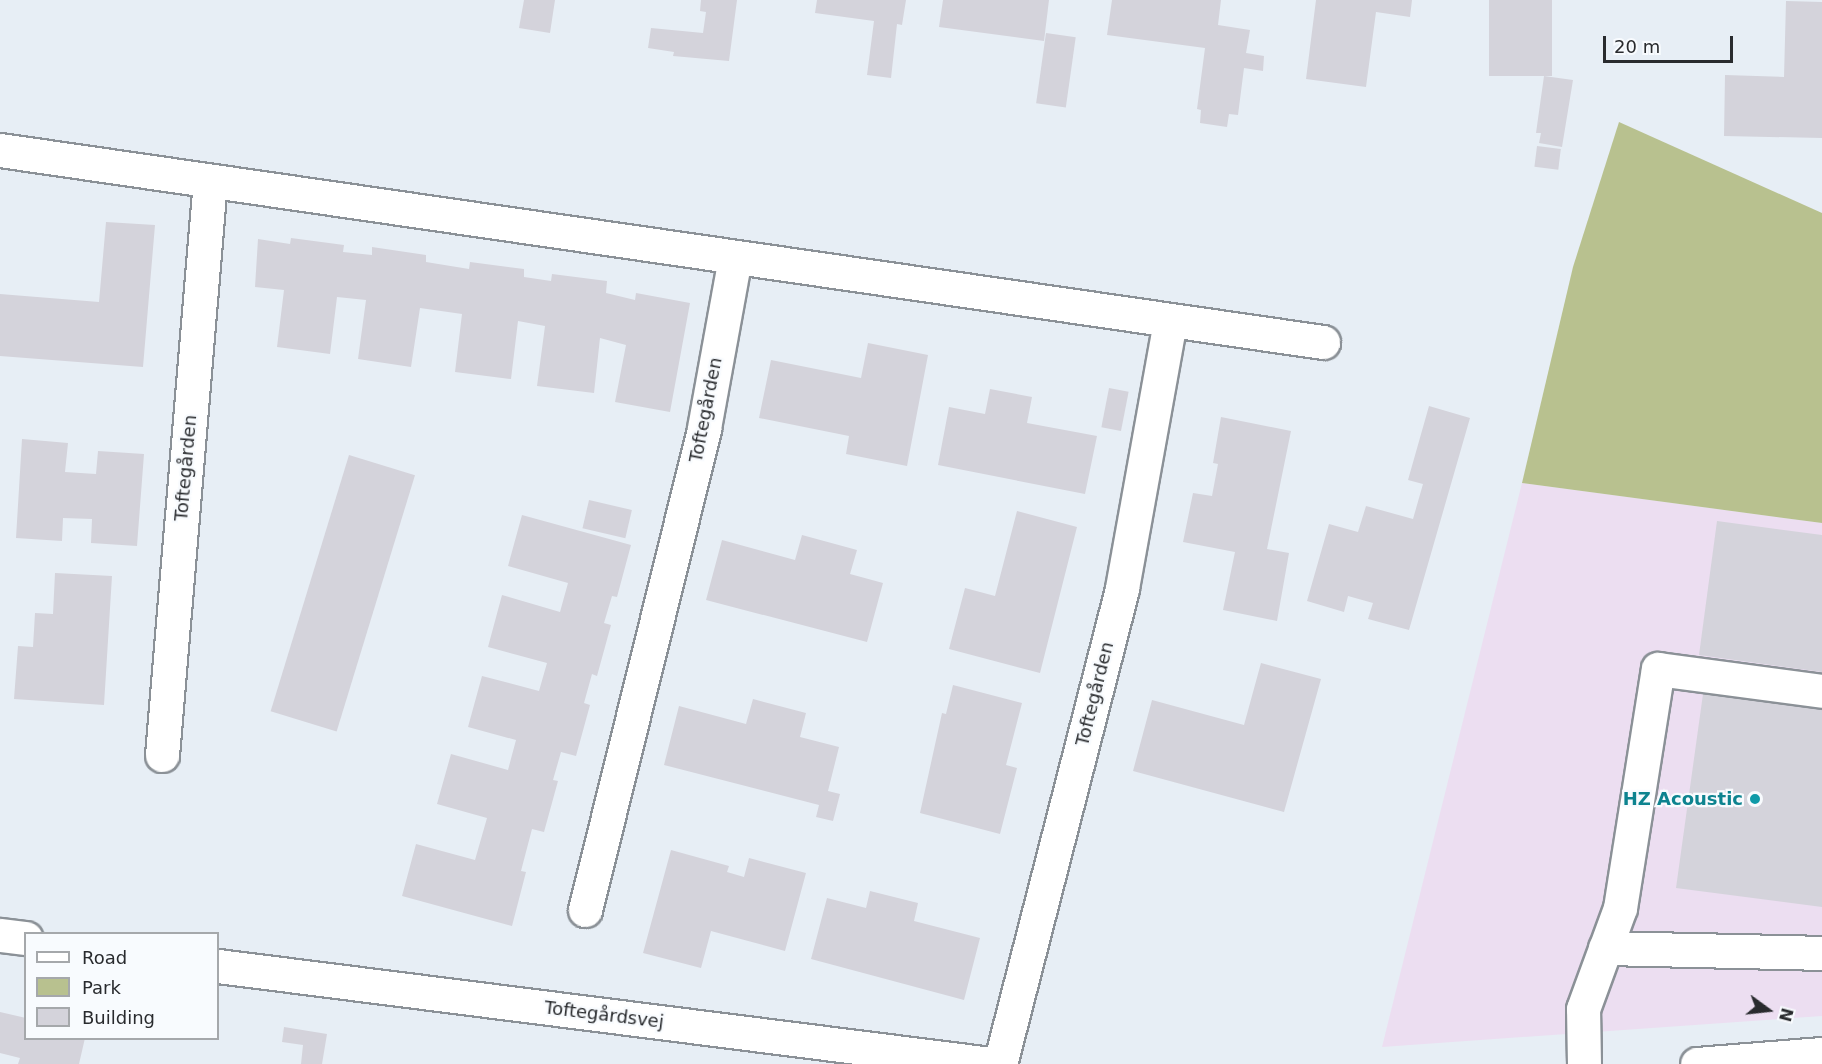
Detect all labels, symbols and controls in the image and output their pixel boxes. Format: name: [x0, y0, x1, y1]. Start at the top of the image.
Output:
scale bar: [1606, 24, 1736, 62]
text: 20 m: [1614, 36, 1660, 57]
street label: Toftegården: [685, 356, 727, 464]
street label: Toftegården: [171, 414, 201, 522]
street label: Toftegården: [1072, 640, 1118, 748]
place label: HZ Acoustic: [1623, 788, 1743, 810]
marker: HZ Acoustic: [1748, 792, 1762, 806]
legend: [24, 932, 219, 1040]
text: Road: [82, 947, 127, 968]
text: Park: [82, 977, 121, 998]
north arrow: [1738, 980, 1798, 1040]
street label: Toftegårdsvej: [543, 997, 665, 1033]
text: N: [1775, 1006, 1797, 1024]
text: Building: [82, 1007, 155, 1028]

